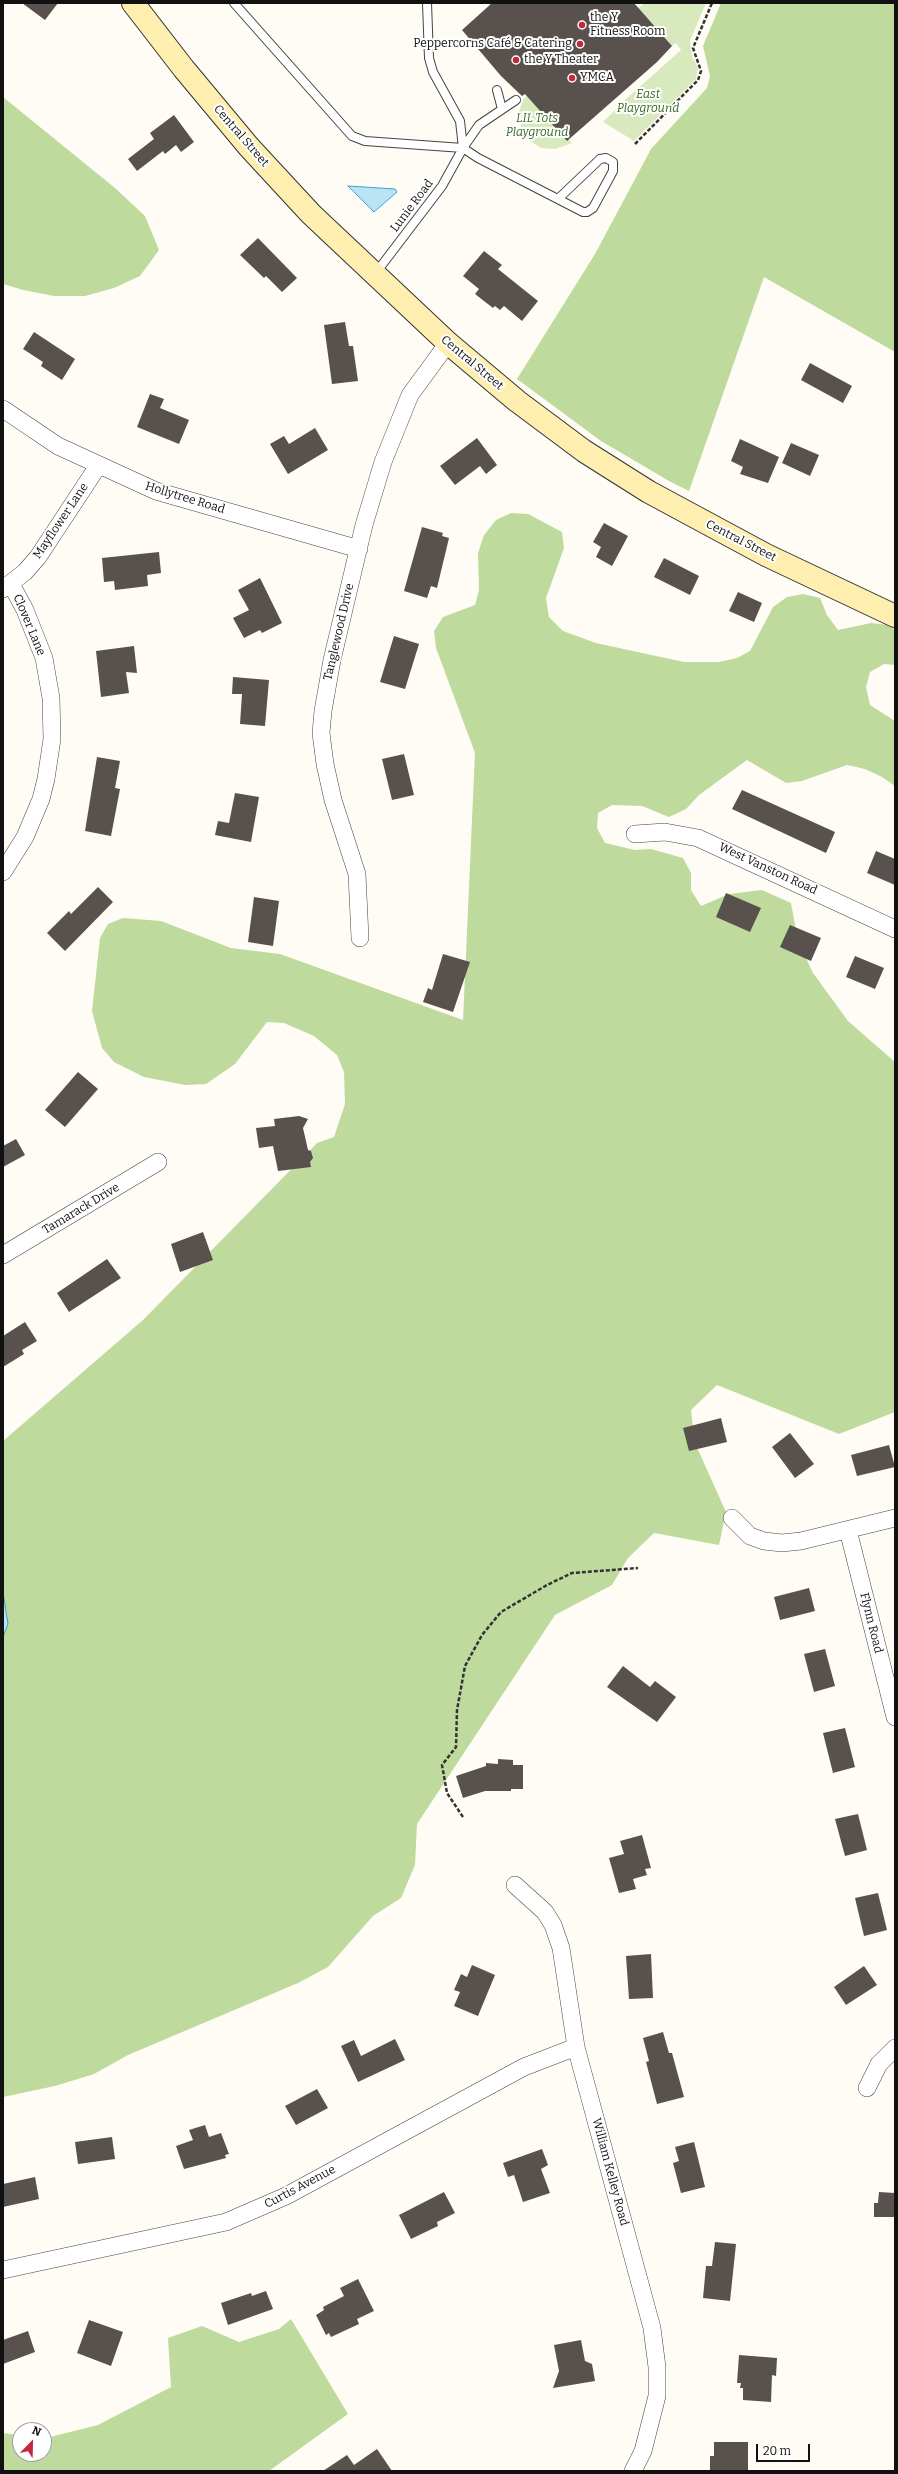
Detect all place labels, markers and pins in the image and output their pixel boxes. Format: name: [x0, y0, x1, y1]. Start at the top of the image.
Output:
place label: the Y Fitness Room: [590, 11, 665, 39]
marker: the Y Fitness Room: [577, 20, 587, 30]
place label: Peppercorns Café & Catering: [413, 37, 572, 51]
marker: Peppercorns Café & Catering: [575, 39, 585, 49]
place label: the Y Theater: [524, 53, 598, 67]
marker: the Y Theater: [511, 55, 521, 65]
place label: YMCA: [580, 71, 614, 85]
marker: YMCA: [567, 73, 577, 83]

